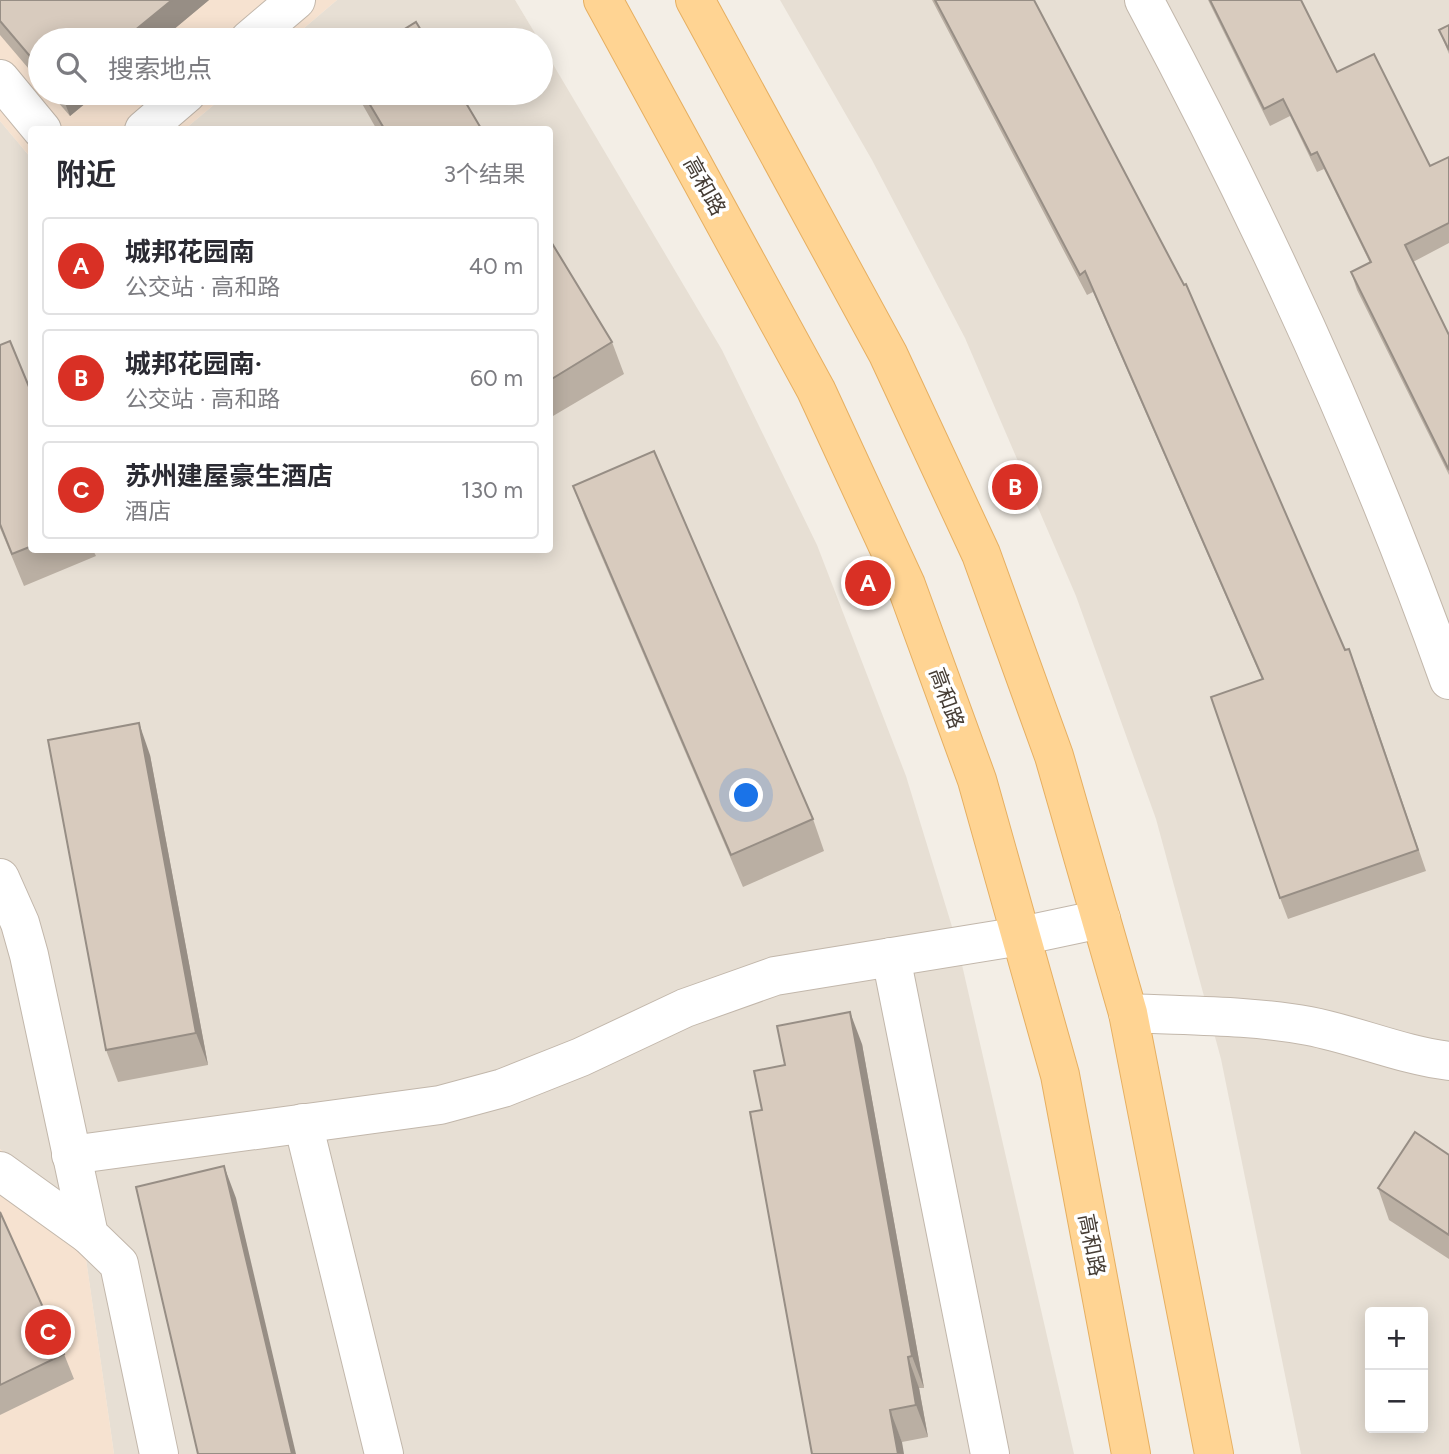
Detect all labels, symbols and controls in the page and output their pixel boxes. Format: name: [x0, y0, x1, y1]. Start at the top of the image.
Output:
search box: [28, 28, 553, 105]
icon: search: [52, 48, 90, 86]
text: 搜索地点: [108, 53, 212, 85]
street label: 高和路: [679, 152, 731, 220]
text: 附近: [56, 156, 116, 193]
text: 3个结果: [443, 160, 525, 188]
text: 城邦花园南: [125, 236, 255, 268]
text: A: [73, 252, 89, 280]
text: 40 m: [469, 252, 523, 280]
text: 公交站 · 高和路: [125, 273, 280, 301]
text: 城邦花园南·: [125, 348, 262, 380]
text: B: [74, 364, 88, 392]
text: 60 m: [470, 364, 523, 392]
text: 公交站 · 高和路: [125, 385, 280, 413]
text: 苏州建屋豪生酒店: [125, 460, 333, 492]
pin: B: [992, 461, 1038, 513]
text: C: [73, 476, 89, 504]
text: 130 m: [461, 476, 523, 504]
text: 酒店: [125, 497, 171, 525]
pin: A: [845, 557, 891, 609]
street label: 高和路: [924, 664, 970, 732]
your location: [729, 778, 763, 812]
street label: 高和路: [1074, 1212, 1110, 1278]
pin: C: [25, 1306, 71, 1358]
map controls: [1365, 1307, 1428, 1433]
button: +: [1365, 1307, 1428, 1370]
button: −: [1365, 1370, 1428, 1433]

